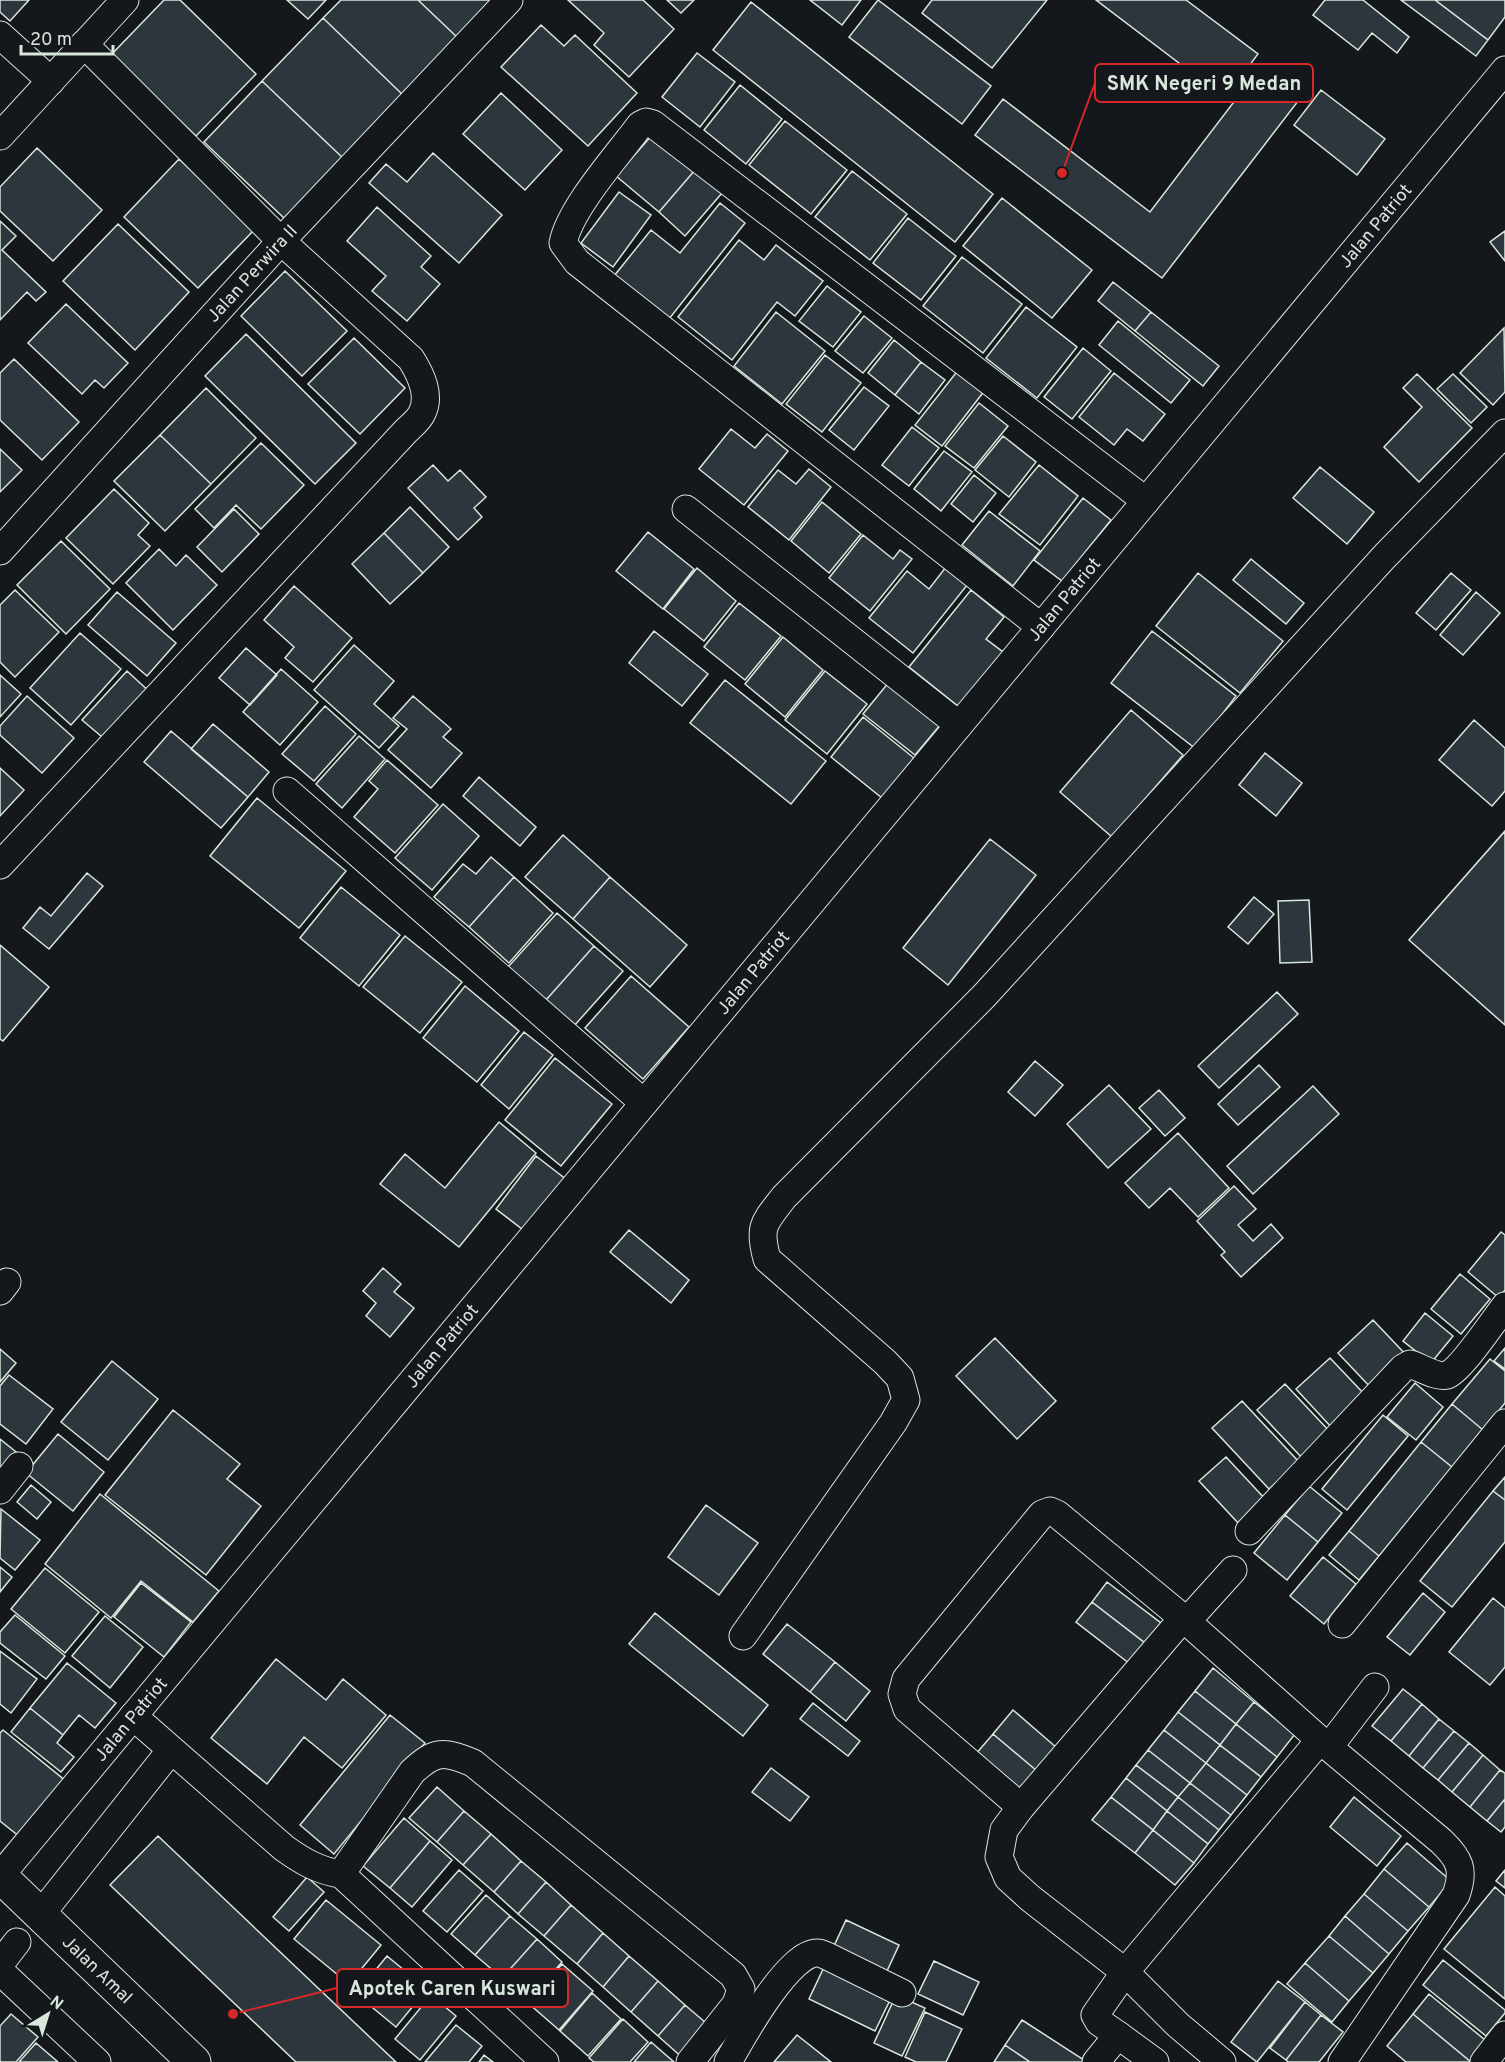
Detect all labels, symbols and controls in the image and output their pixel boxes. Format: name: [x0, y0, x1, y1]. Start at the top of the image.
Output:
scale bar: [21, 18, 112, 56]
text: 20 m: [30, 29, 72, 52]
callout: SMK Negeri 9 Medan: [1095, 64, 1313, 102]
text: SMK Negeri 9 Medan: [1107, 72, 1301, 98]
street label: Jalan Patriot: [1335, 180, 1418, 274]
street label: Jalan Perwira II: [203, 220, 303, 328]
street label: Jalan Patriot: [1023, 553, 1107, 647]
street label: Jalan Patriot: [712, 927, 796, 1020]
street label: Jalan Patriot: [401, 1300, 485, 1394]
street label: Jalan Patriot: [90, 1673, 173, 1767]
street label: Jalan Amal: [56, 1931, 137, 2010]
callout: Apotek Caren Kuswari: [337, 1969, 568, 2007]
text: Apotek Caren Kuswari: [348, 1977, 556, 2003]
north arrow: [18, 1984, 78, 2044]
text: N: [45, 1992, 67, 2015]

